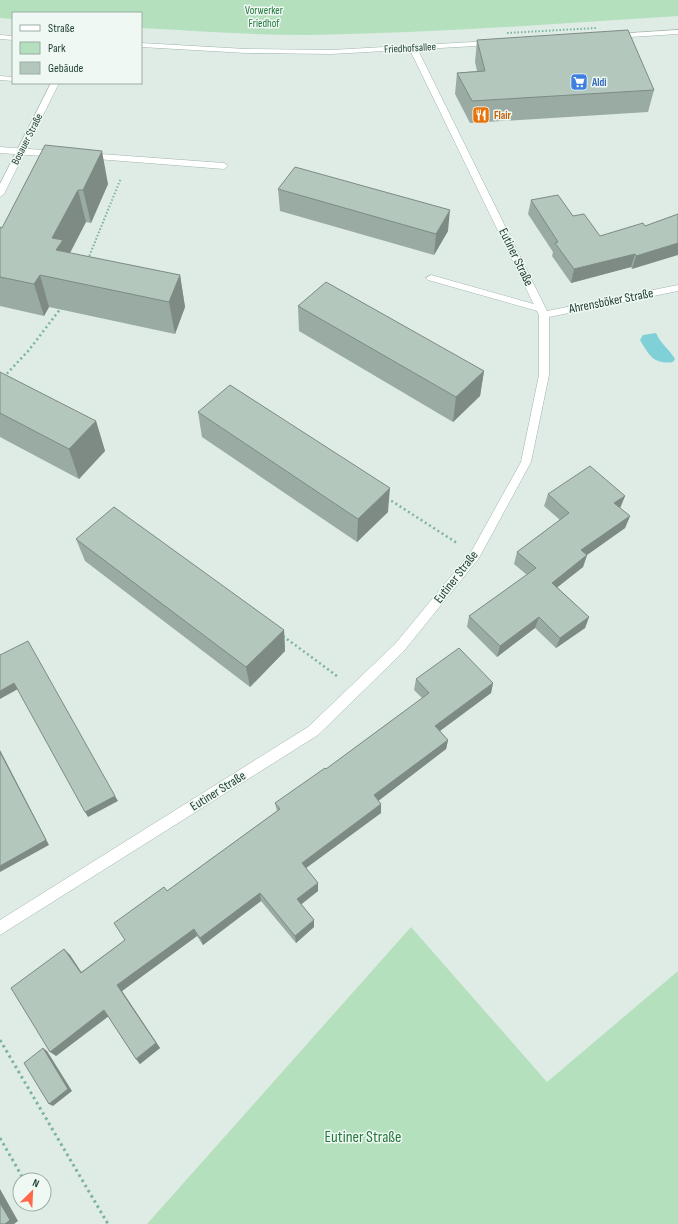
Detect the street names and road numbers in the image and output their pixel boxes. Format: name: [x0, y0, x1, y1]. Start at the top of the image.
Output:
street label: Friedhofsallee: [384, 40, 436, 56]
street label: Bosauer Straße: [9, 111, 45, 167]
street label: Eutiner Straße: [495, 225, 537, 289]
street label: Ahrensböker Straße: [566, 285, 655, 317]
street label: Eutiner Straße: [430, 547, 482, 607]
street label: Eutiner Straße: [187, 768, 249, 814]

